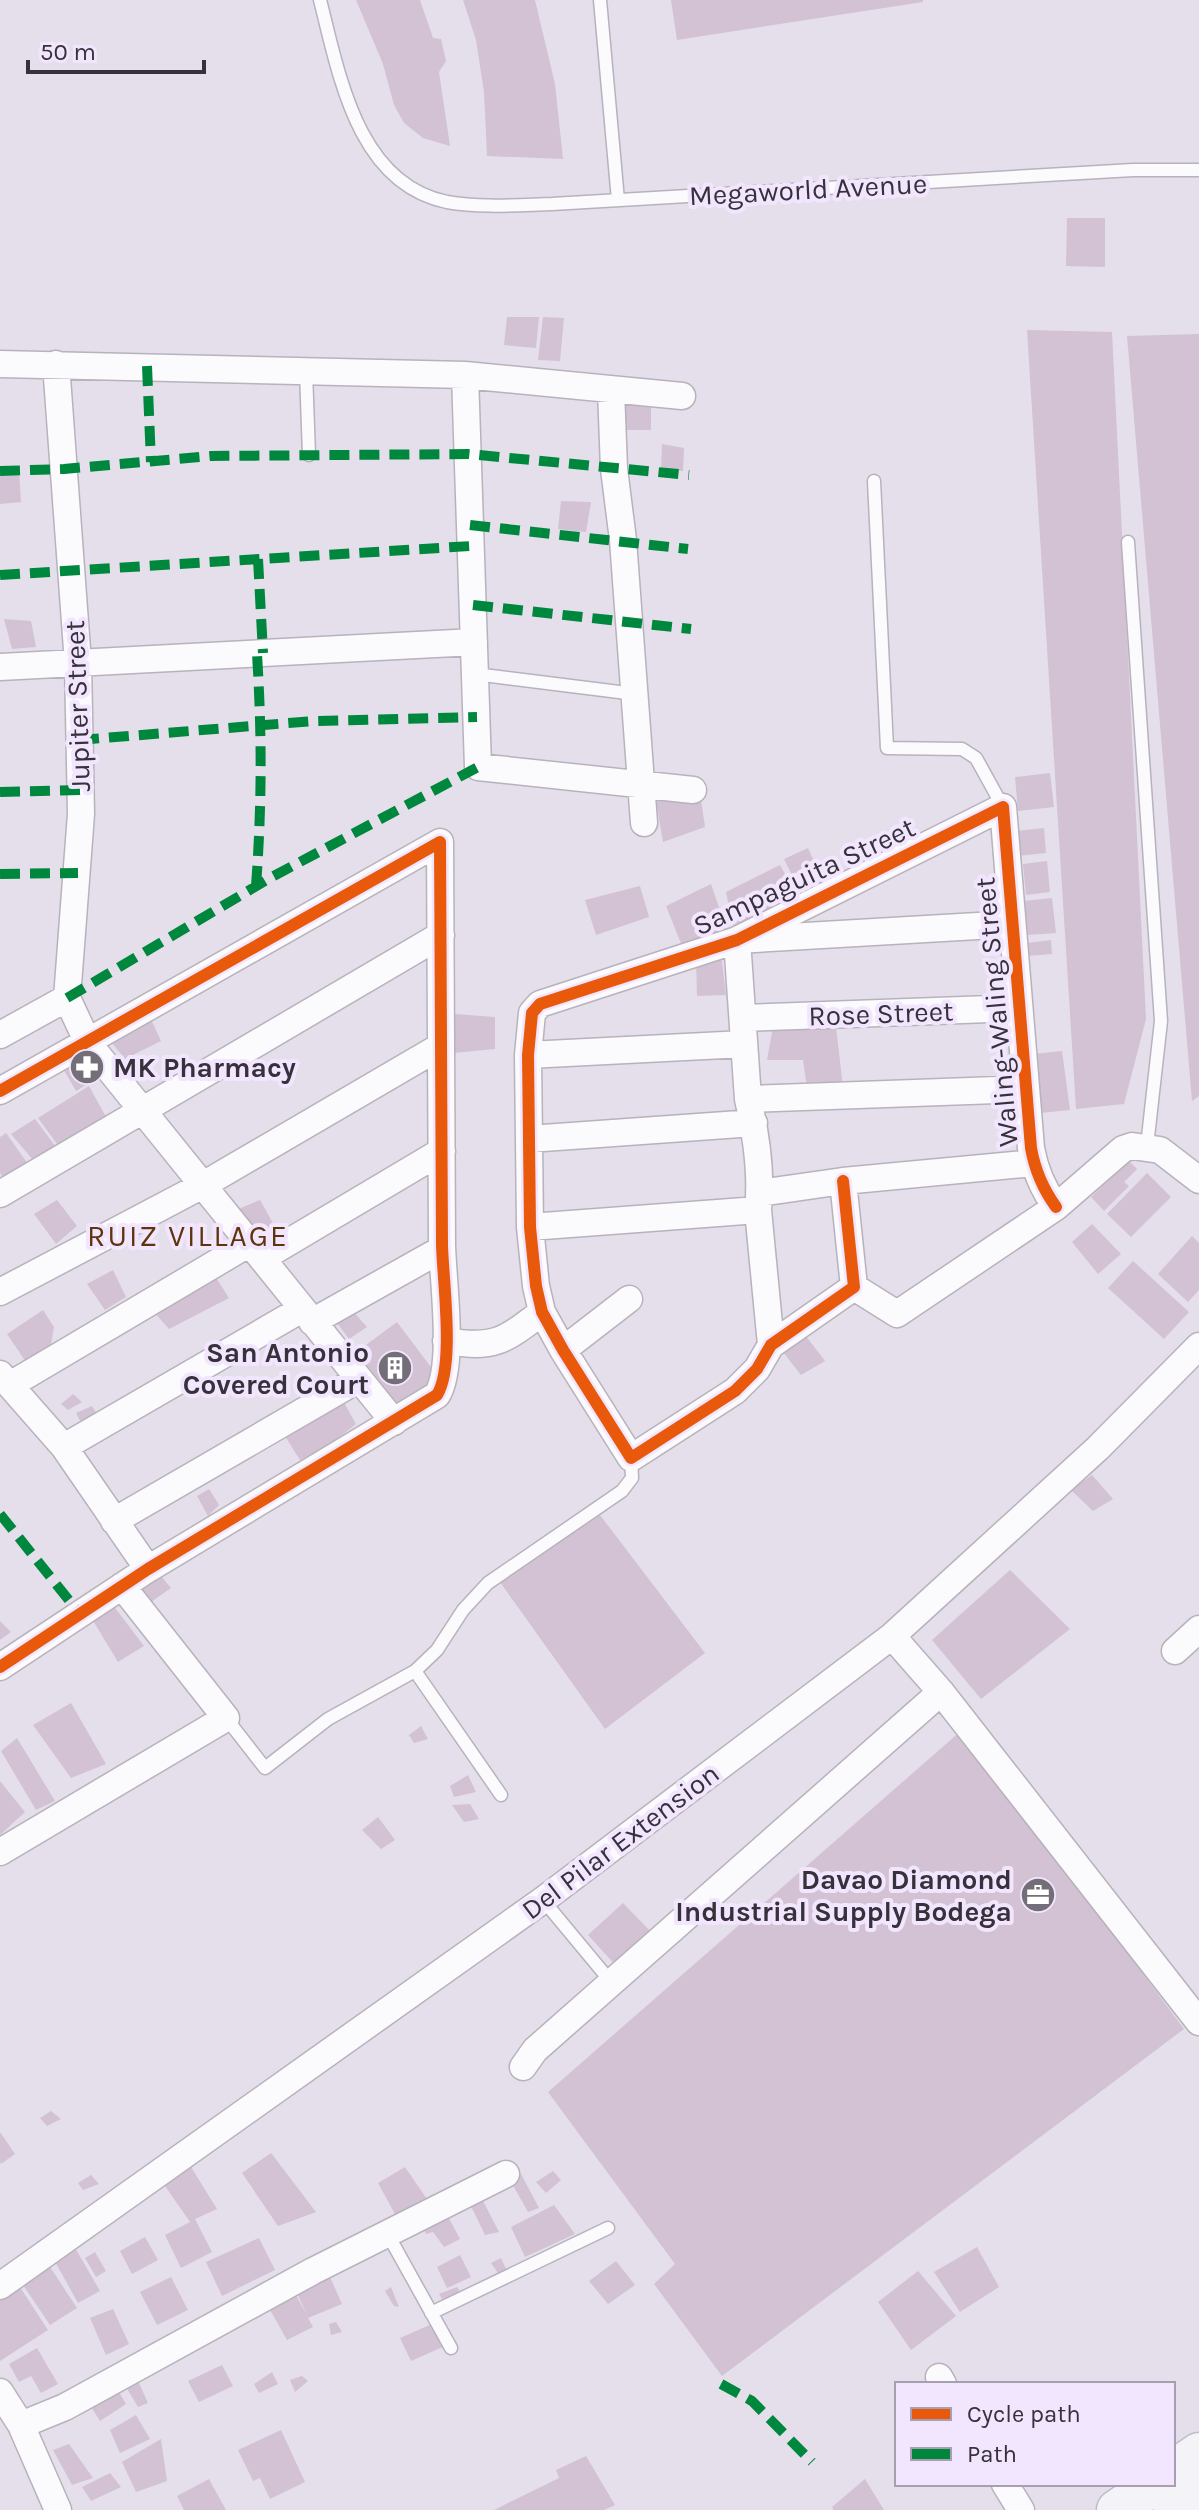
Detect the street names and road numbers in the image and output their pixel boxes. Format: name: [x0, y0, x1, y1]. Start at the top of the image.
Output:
street label: Megaworld Avenue: [688, 167, 928, 212]
street label: Jupiter Street: [58, 620, 97, 792]
street label: Sampaguita Street: [688, 811, 920, 942]
street label: Waling-Waling Street: [968, 876, 1025, 1148]
street label: Rose Street: [808, 994, 954, 1033]
street label: Del Pilar Extension: [515, 1757, 725, 1926]

